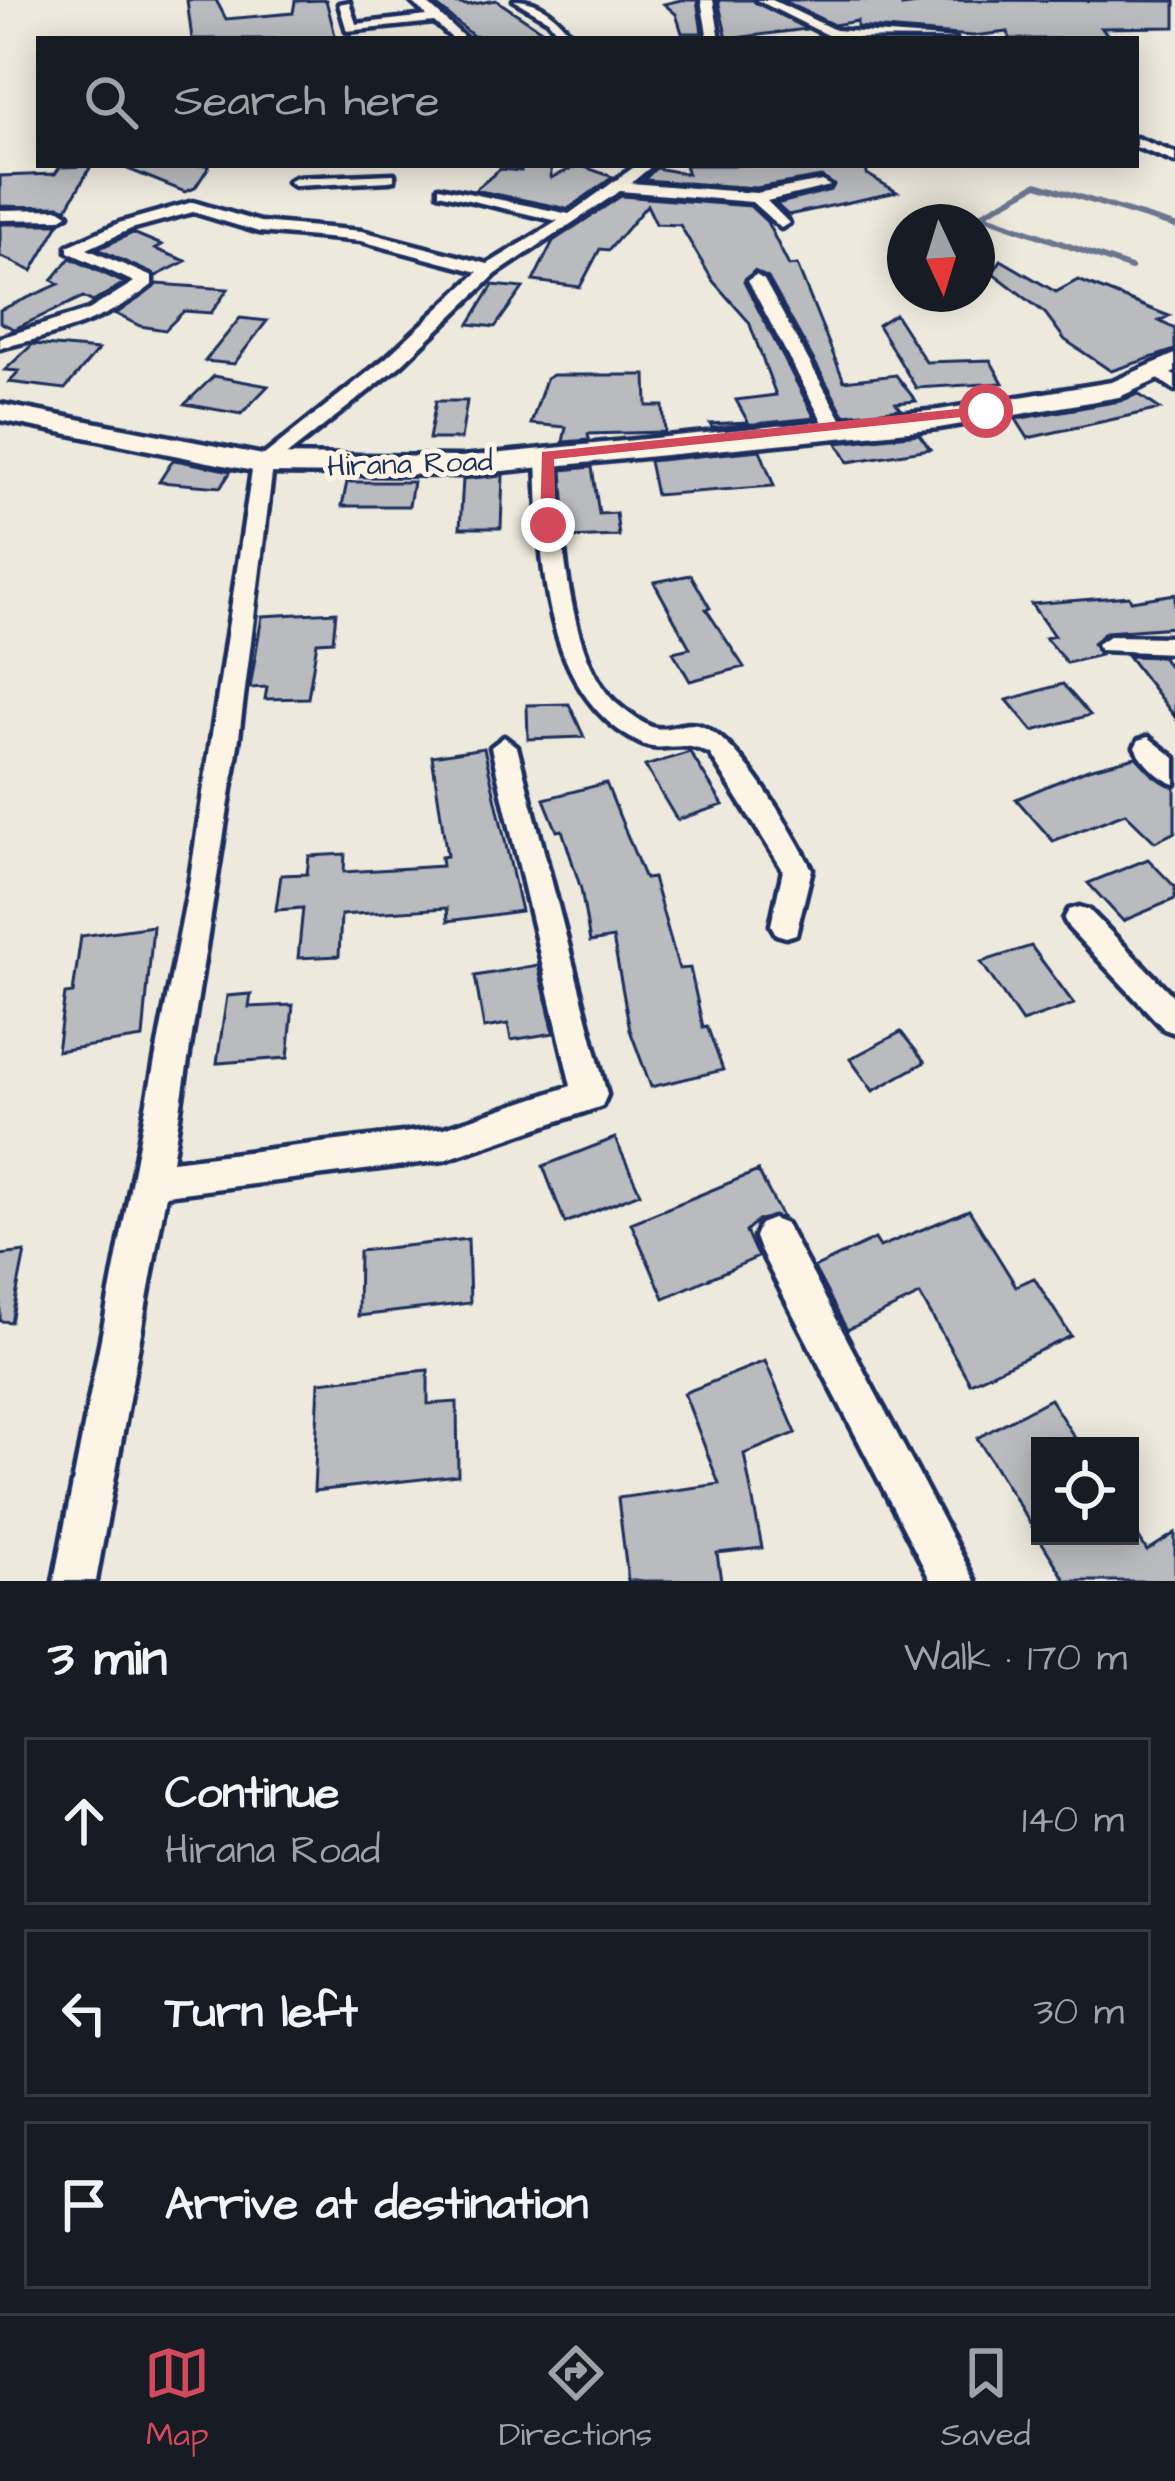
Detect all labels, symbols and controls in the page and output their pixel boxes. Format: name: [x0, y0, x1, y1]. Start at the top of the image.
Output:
search box: [36, 36, 1139, 168]
icon: search: [78, 69, 144, 135]
text: Search here: [174, 71, 440, 133]
north arrow: [887, 204, 995, 312]
route start: [959, 384, 1013, 438]
street label: Hirana Road: [327, 440, 494, 488]
route end: [521, 498, 575, 552]
map controls: [1031, 1437, 1139, 1545]
button: locate: [1031, 1437, 1139, 1545]
text: 3 min: [48, 1624, 167, 1695]
text: Walk · 170 m: [904, 1632, 1127, 1686]
text: Continue: [165, 1763, 339, 1825]
icon: ahead: [51, 1788, 117, 1854]
text: 140 m: [1022, 1794, 1124, 1848]
text: Hirana Road: [165, 1825, 380, 1879]
icon: left: [51, 1980, 117, 2046]
text: Turn left: [165, 1982, 358, 2044]
text: 30 m: [1034, 1986, 1124, 2040]
icon: arrive: [51, 2172, 117, 2238]
text: Arrive at destination: [165, 2174, 588, 2236]
tab: Map: [144, 2340, 210, 2458]
tab: Directions: [499, 2340, 652, 2458]
tab: Saved: [941, 2340, 1031, 2458]

